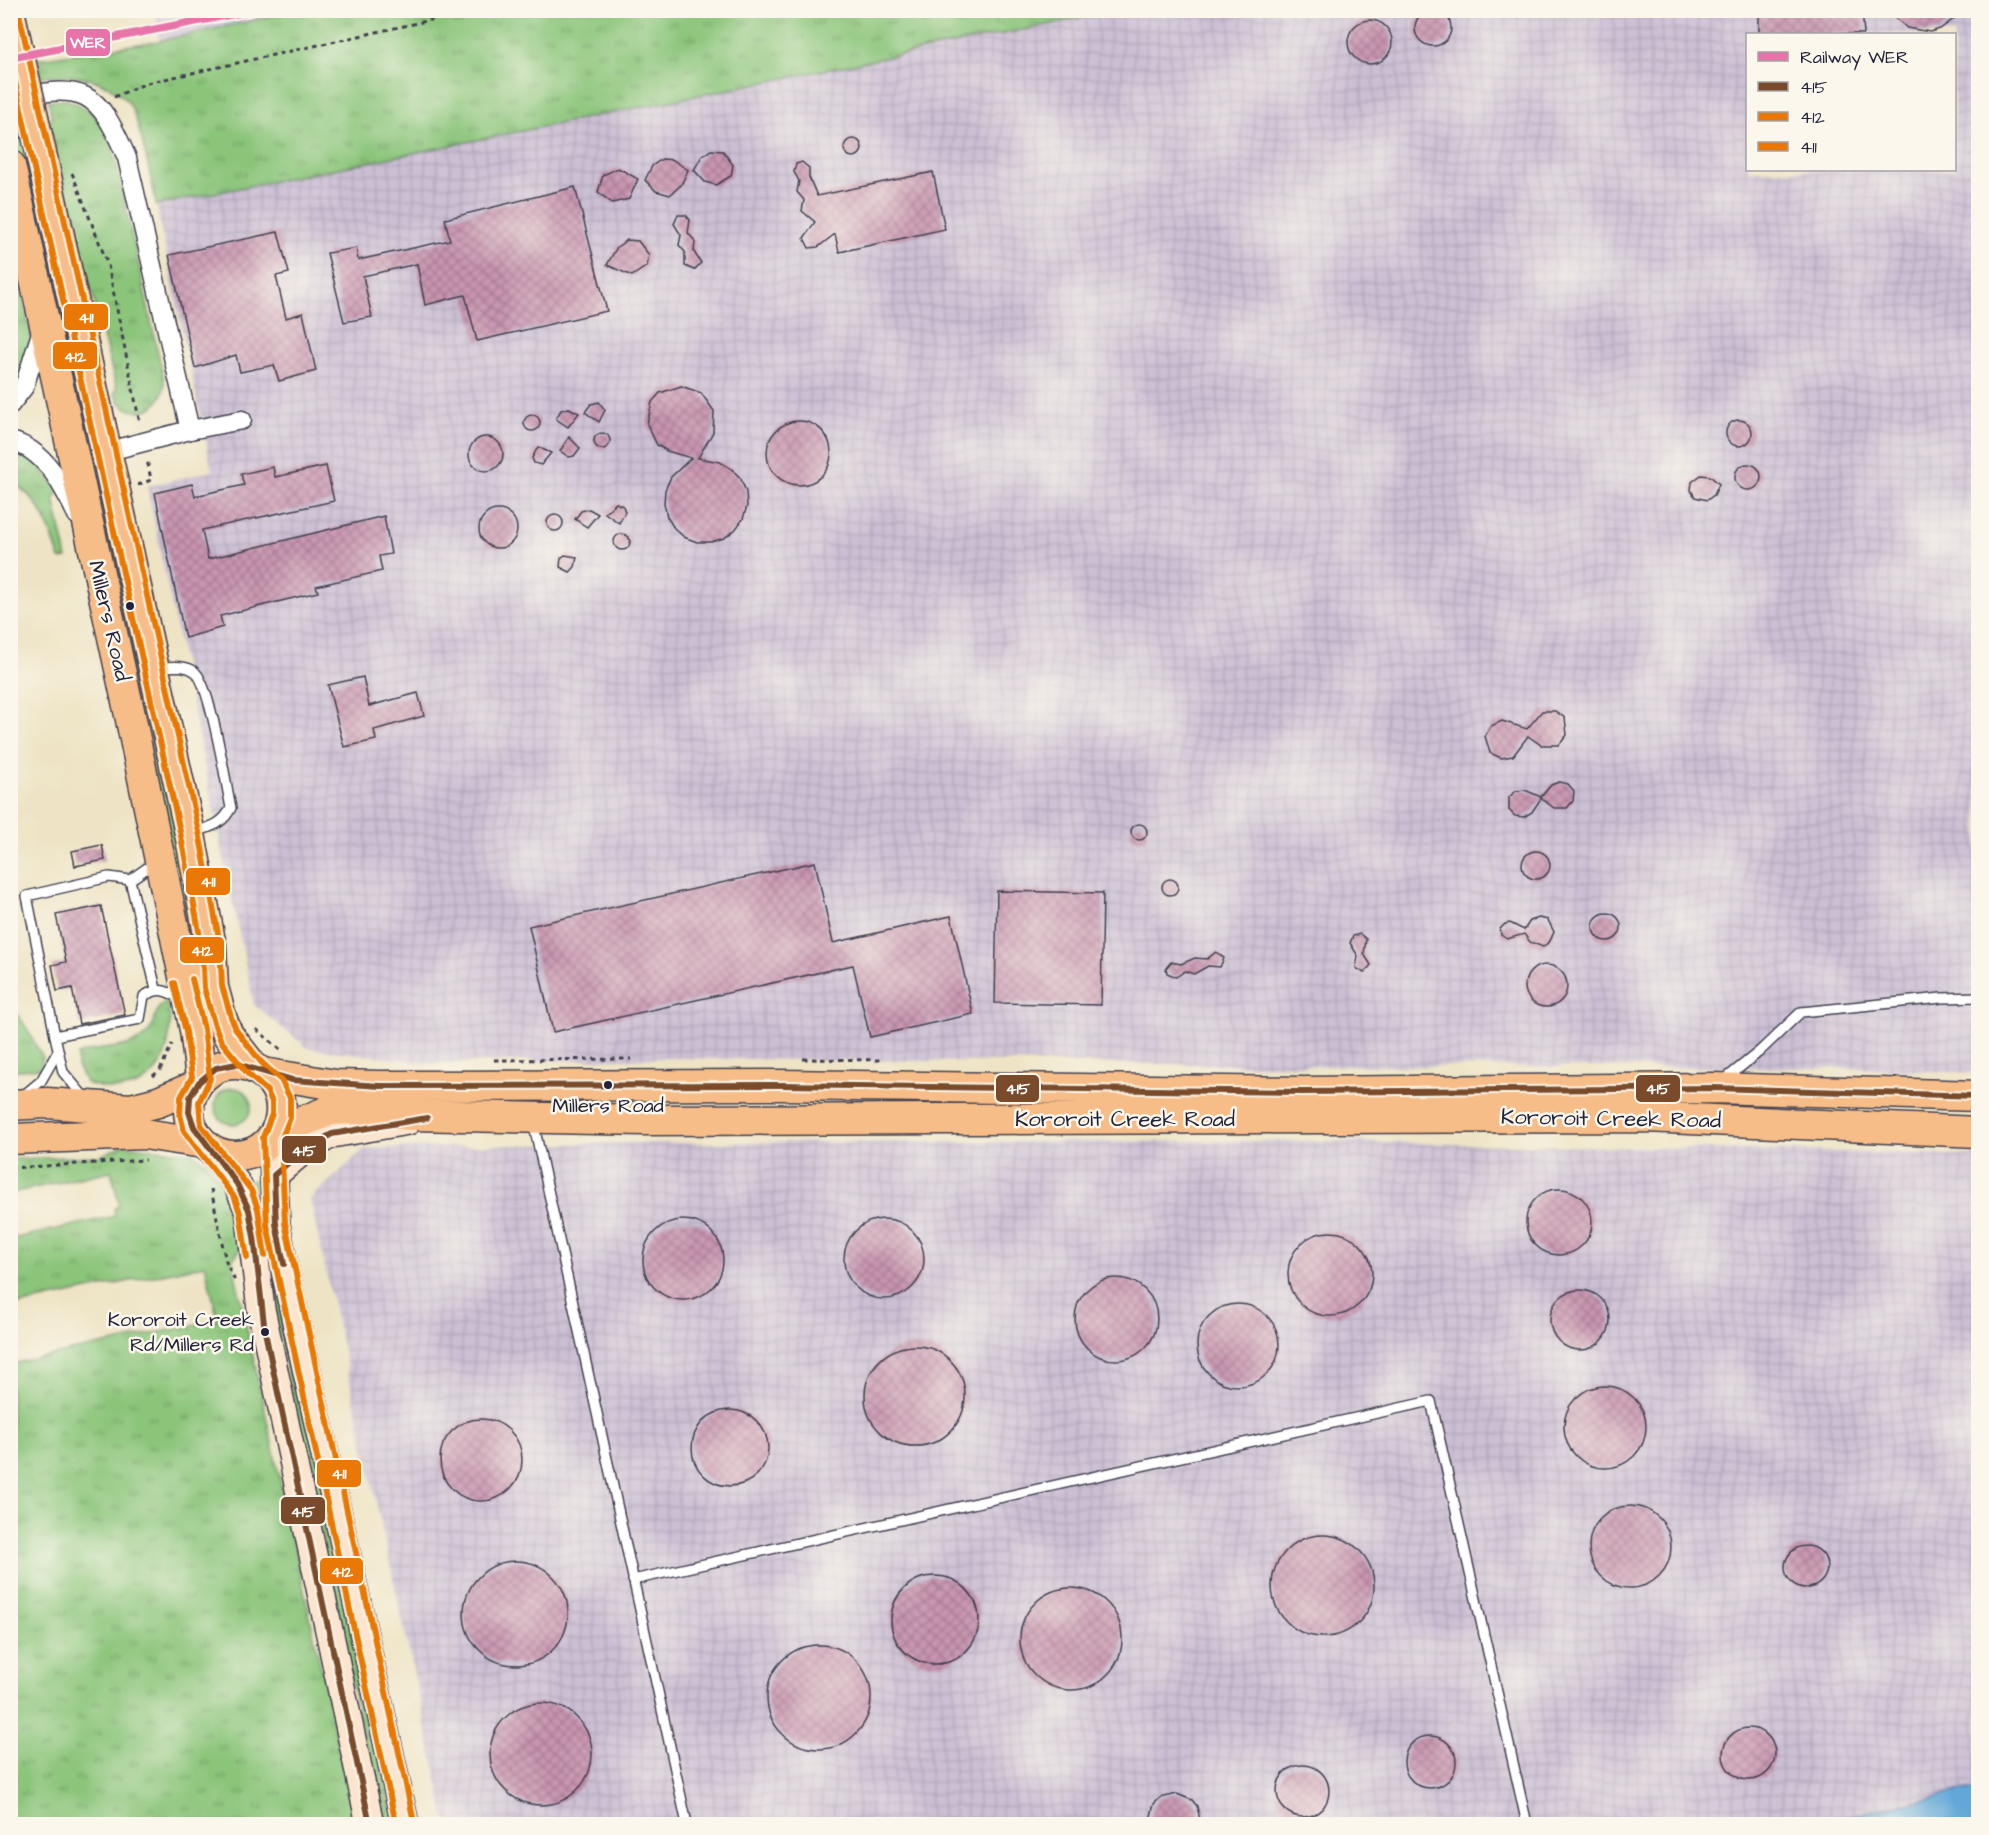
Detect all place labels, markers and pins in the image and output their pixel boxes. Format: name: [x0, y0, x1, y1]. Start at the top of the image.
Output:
unlabelled marker: [124, 600, 136, 612]
marker: Millers Road: [602, 1079, 614, 1091]
place label: Millers Road: [552, 1092, 664, 1120]
place label: Kororoit Creek Rd/Millers Rd: [108, 1306, 254, 1359]
marker: Kororoit Creek Rd/Millers Rd: [259, 1326, 271, 1338]

